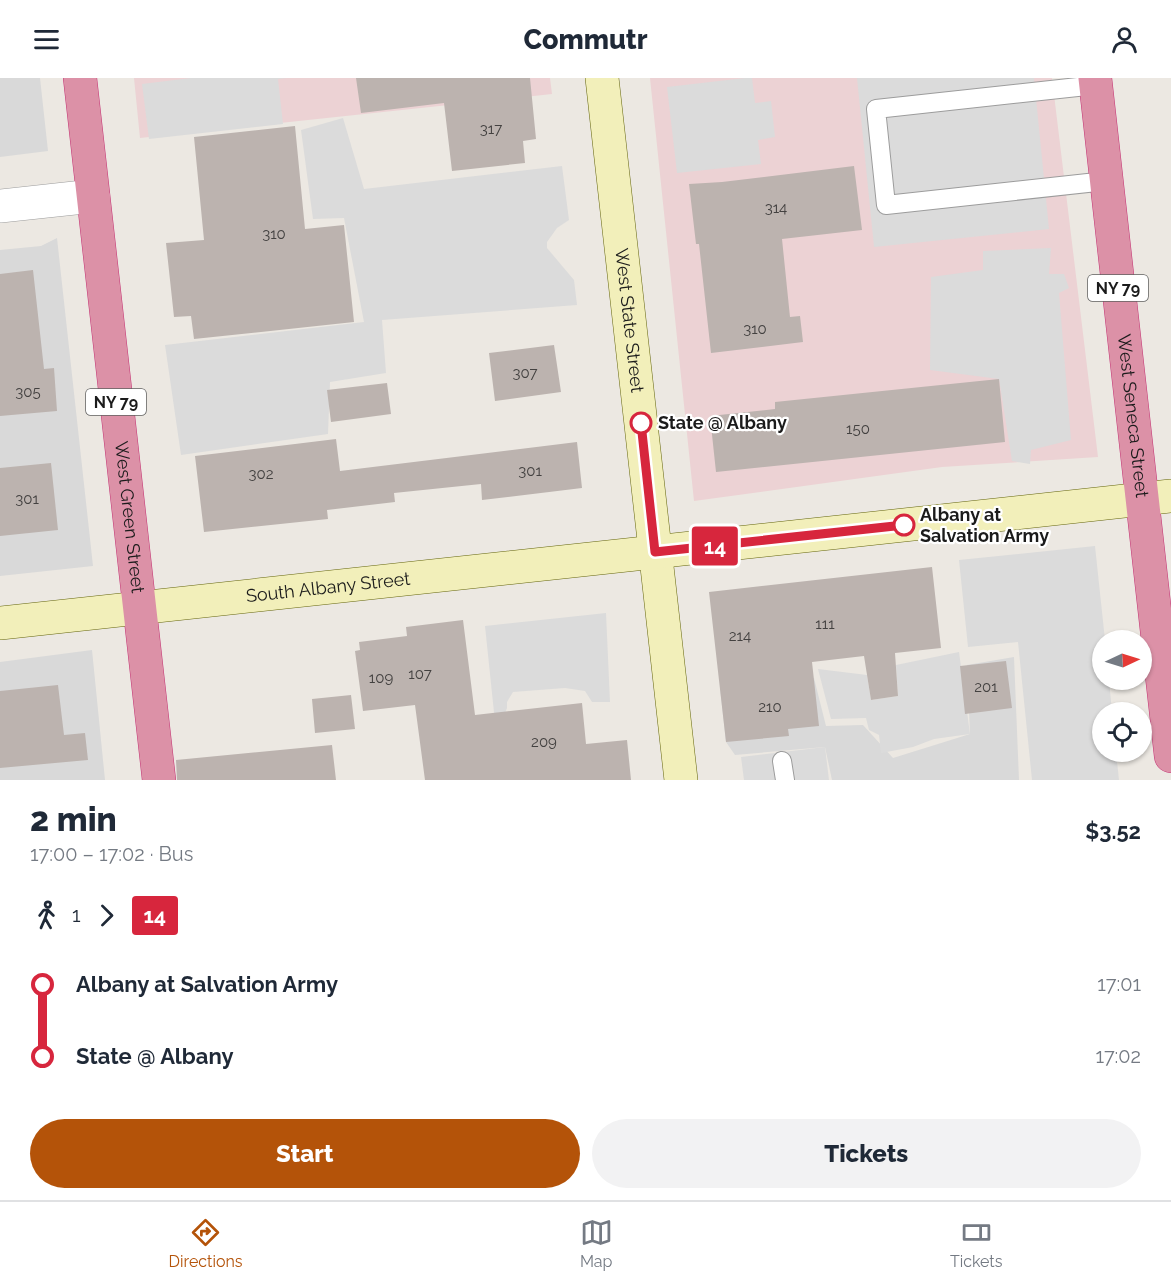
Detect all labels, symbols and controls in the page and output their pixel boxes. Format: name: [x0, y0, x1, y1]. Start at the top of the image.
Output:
icon: menu: [30, 23, 63, 56]
icon: person: [1108, 23, 1141, 56]
text: Commutr: [524, 24, 647, 55]
house number: 317: [480, 120, 502, 138]
house number: 314: [765, 199, 787, 217]
house number: 310: [262, 225, 286, 243]
street label: West State Street: [611, 247, 648, 394]
road number: NY 79: [1088, 275, 1148, 301]
house number: 310: [743, 320, 767, 338]
street label: West Seneca Street: [1114, 333, 1153, 499]
house number: 307: [512, 364, 538, 382]
house number: 305: [15, 383, 41, 401]
road number: NY 79: [86, 389, 146, 415]
marker: State @ Albany: [630, 412, 652, 434]
place label: State @ Albany: [658, 412, 787, 433]
house number: 150: [846, 420, 870, 438]
street label: West Green Street: [111, 440, 149, 594]
house number: 301: [518, 462, 542, 480]
house number: 302: [248, 465, 274, 483]
house number: 301: [15, 490, 39, 508]
place label: Albany at Salvation Army: [920, 504, 1049, 546]
marker: Albany at Salvation Army: [893, 514, 915, 536]
line badge: 14: [688, 526, 742, 566]
text: 14: [704, 534, 726, 559]
street label: South Albany Street: [245, 568, 411, 606]
house number: 111: [815, 615, 835, 633]
house number: 214: [729, 627, 751, 645]
north arrow: [1092, 630, 1152, 690]
map controls: [1092, 630, 1152, 762]
house number: 107: [408, 665, 432, 683]
house number: 109: [369, 669, 393, 687]
house number: 201: [974, 678, 998, 696]
house number: 210: [758, 698, 782, 716]
button: locate: [1092, 702, 1152, 762]
house number: 209: [531, 733, 557, 751]
text: 2 min: [30, 800, 117, 839]
text: $3.52: [1085, 818, 1141, 844]
text: 17:00 – 17:02 · Bus: [30, 842, 193, 866]
icon: walk: [30, 899, 63, 932]
icon: forward: [90, 899, 123, 932]
text: 1: [72, 903, 81, 927]
text: 14: [144, 903, 166, 928]
text: Albany at Salvation Army: [76, 971, 338, 997]
text: 17:01: [1097, 972, 1141, 996]
text: State @ Albany: [76, 1043, 234, 1069]
text: 17:02: [1095, 1044, 1141, 1068]
button: Start: [30, 1119, 580, 1188]
button: Tickets: [592, 1119, 1141, 1188]
tab: Directions: [169, 1216, 242, 1271]
tab: Map: [580, 1216, 613, 1271]
tab: Tickets: [950, 1216, 1002, 1271]

